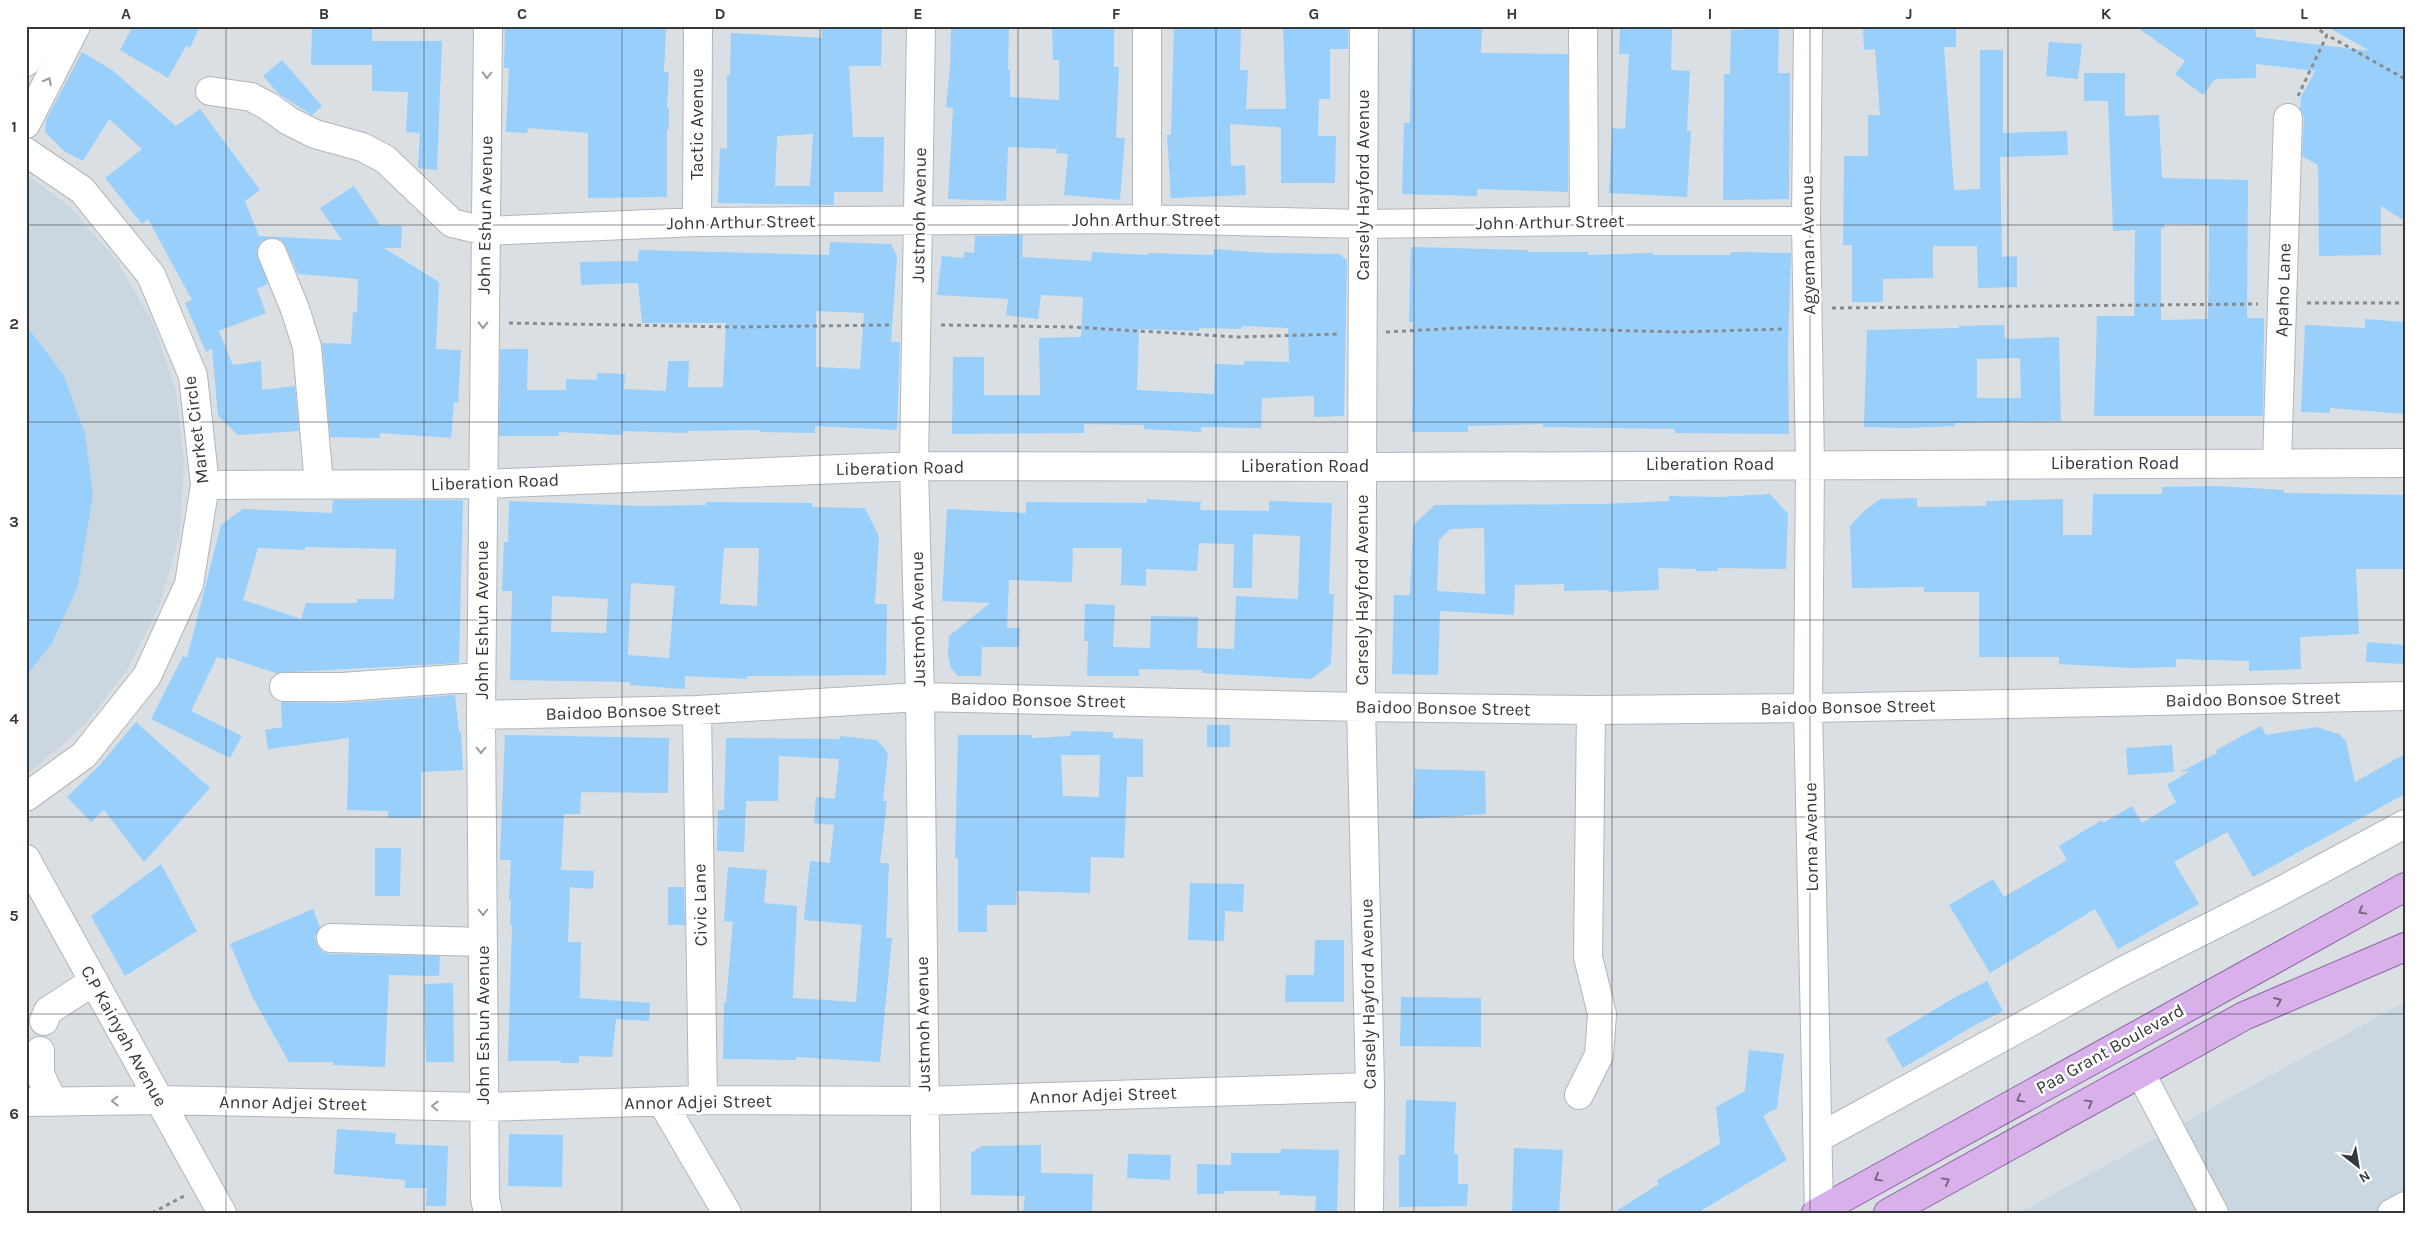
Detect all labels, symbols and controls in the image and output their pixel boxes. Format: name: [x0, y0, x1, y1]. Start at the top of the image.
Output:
text: A: [121, 4, 131, 23]
text: B: [319, 4, 329, 23]
text: C: [517, 4, 527, 23]
text: D: [715, 4, 726, 23]
text: E: [913, 4, 923, 23]
text: F: [1112, 4, 1121, 23]
text: G: [1309, 4, 1319, 23]
text: H: [1506, 4, 1518, 23]
text: I: [1708, 4, 1712, 23]
text: J: [1905, 4, 1913, 23]
text: K: [2101, 4, 2112, 23]
text: L: [2300, 4, 2308, 23]
street label: Tactic Avenue: [686, 68, 708, 180]
one-way arrow: [482, 72, 492, 79]
one-way arrow: [42, 77, 52, 86]
street label: Carsely Hayford Avenue: [1352, 90, 1374, 280]
text: 1: [11, 117, 17, 136]
street label: John Eshun Avenue: [473, 135, 497, 295]
street label: Justmoh Avenue: [907, 147, 931, 283]
street label: Agyeman Avenue: [1796, 175, 1820, 315]
street label: John Arthur Street: [1072, 209, 1221, 231]
street label: John Arthur Street: [666, 210, 816, 234]
street label: John Arthur Street: [1475, 210, 1625, 234]
street label: Apaho Lane: [2270, 243, 2296, 337]
text: 2: [9, 314, 19, 333]
one-way arrow: [478, 322, 488, 329]
street label: Market Circle: [178, 375, 214, 485]
street label: Liberation Road: [2051, 452, 2179, 474]
street label: Liberation Road: [1646, 453, 1774, 475]
street label: Liberation Road: [1241, 455, 1369, 477]
street label: Liberation Road: [835, 456, 965, 480]
street label: Liberation Road: [430, 469, 560, 495]
street label: Carsely Hayford Avenue: [1351, 495, 1373, 685]
text: 3: [9, 512, 19, 531]
street label: John Eshun Avenue: [471, 541, 493, 699]
street label: Justmoh Avenue: [906, 551, 930, 687]
street label: Baidoo Bonsoe Street: [2165, 686, 2341, 712]
street label: Baidoo Bonsoe Street: [950, 687, 1126, 713]
street label: Baidoo Bonsoe Street: [1760, 694, 1936, 720]
street label: Baidoo Bonsoe Street: [1355, 695, 1531, 721]
street label: Baidoo Bonsoe Street: [545, 697, 721, 725]
text: 4: [9, 709, 19, 728]
one-way arrow: [476, 746, 486, 754]
street label: Lorna Avenue: [1799, 782, 1823, 892]
street label: Civic Lane: [688, 863, 712, 947]
street label: Carsely Hayford Avenue: [1355, 898, 1381, 1090]
one-way arrow: [2358, 904, 2367, 914]
text: 5: [9, 906, 19, 925]
one-way arrow: [477, 909, 488, 917]
street label: John Eshun Avenue: [472, 946, 494, 1104]
street label: Justmoh Avenue: [911, 956, 935, 1092]
street label: C.P Kainyah Avenue: [76, 961, 172, 1111]
one-way arrow: [2273, 997, 2282, 1007]
street label: Paa Grant Boulevard: [2032, 999, 2188, 1099]
street label: Annor Adjei Street: [1029, 1081, 1177, 1109]
street label: Annor Adjei Street: [624, 1090, 772, 1114]
street label: Annor Adjei Street: [219, 1091, 367, 1115]
one-way arrow: [2017, 1093, 2026, 1103]
one-way arrow: [111, 1095, 119, 1106]
one-way arrow: [2083, 1099, 2092, 1109]
one-way arrow: [431, 1100, 439, 1111]
text: 6: [9, 1104, 19, 1123]
north arrow: [2334, 1142, 2384, 1192]
text: N: [2356, 1167, 2373, 1187]
one-way arrow: [1875, 1172, 1884, 1182]
one-way arrow: [1941, 1177, 1950, 1187]

